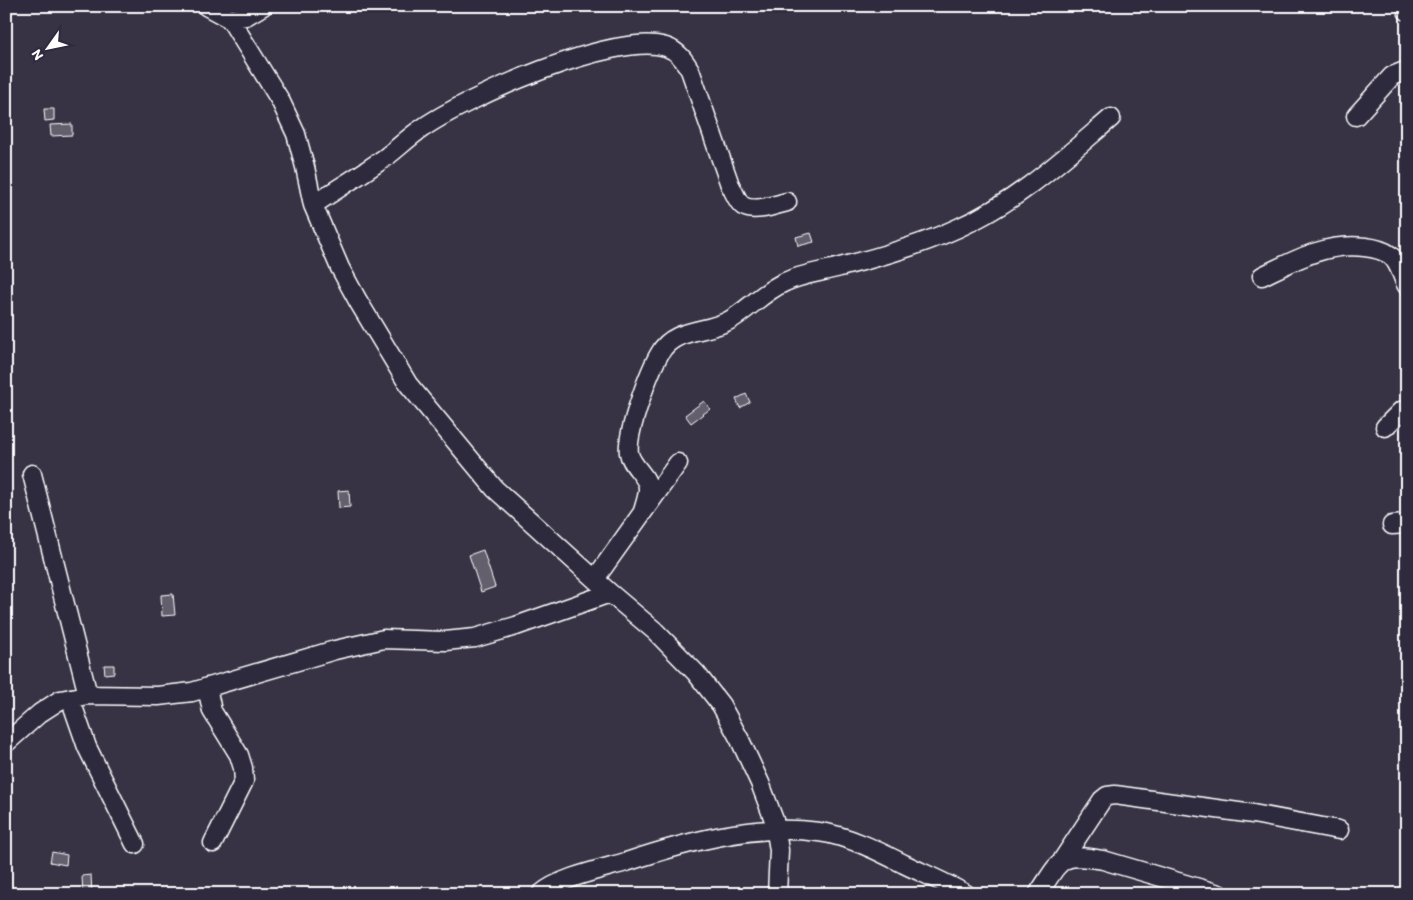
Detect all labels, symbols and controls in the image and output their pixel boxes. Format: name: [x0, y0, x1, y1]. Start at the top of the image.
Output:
north arrow: [22, 22, 72, 72]
text: N: [28, 46, 47, 63]

